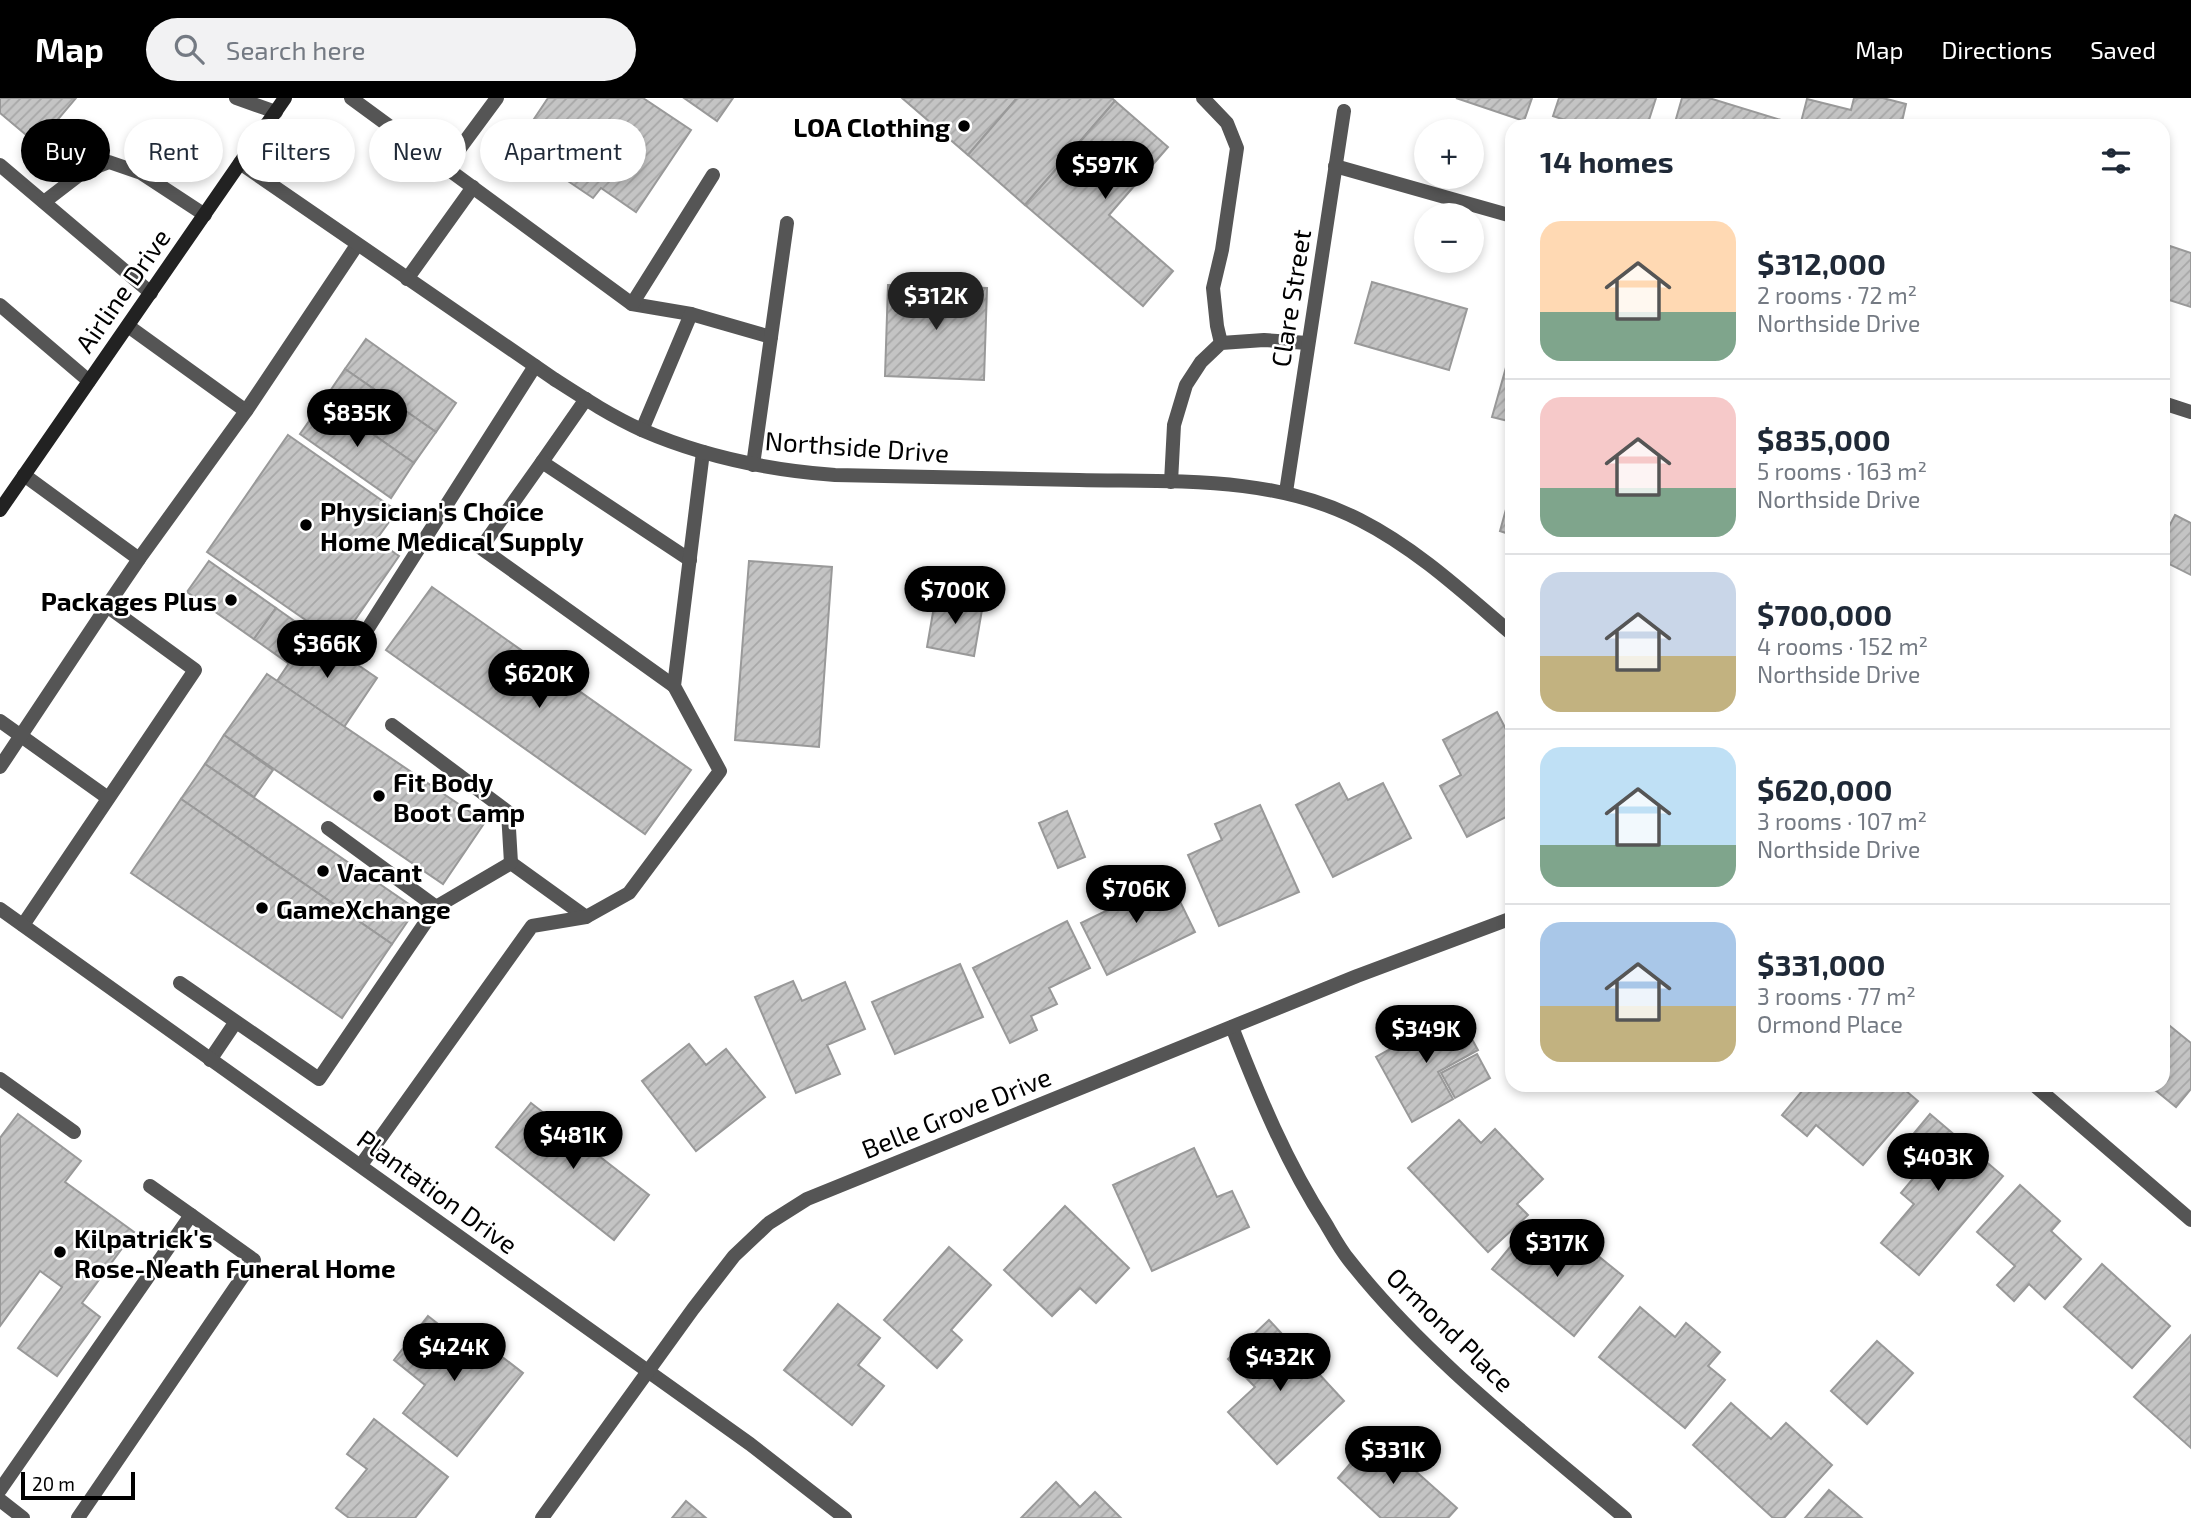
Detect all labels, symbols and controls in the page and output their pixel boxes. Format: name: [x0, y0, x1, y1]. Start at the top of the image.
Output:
search box: [146, 18, 636, 81]
text: Map: [35, 29, 104, 69]
icon: search: [170, 30, 208, 68]
text: Search here: [226, 34, 365, 65]
text: Map: [1855, 35, 1903, 64]
text: Directions: [1941, 35, 2052, 64]
text: Saved: [2090, 35, 2156, 64]
place label: LOA Clothing: [793, 111, 950, 142]
marker: LOA Clothing: [956, 118, 972, 134]
chip: Buy: [21, 119, 110, 182]
chip: Rent: [124, 119, 223, 182]
chip: Filters: [237, 119, 355, 182]
chip: New: [369, 119, 466, 182]
chip: Apartment: [480, 119, 646, 182]
map controls: [1414, 119, 1484, 273]
button: +: [1414, 119, 1484, 189]
pin: $597K: [1056, 141, 1154, 201]
icon: filters: [2097, 142, 2135, 180]
text: 14 homes: [1540, 143, 1674, 179]
text: $597K: [1072, 150, 1138, 178]
button: −: [1414, 203, 1484, 273]
street label: Airline Drive: [68, 222, 176, 358]
street label: Clare Street: [1264, 227, 1316, 369]
text: $312,000: [1757, 245, 1886, 281]
icon: home: [1596, 249, 1680, 333]
pin: $312K: [887, 272, 985, 332]
text: $312K: [904, 281, 968, 309]
text: 2 rooms · 72 m²: [1757, 281, 1917, 309]
text: Northside Drive: [1757, 309, 1920, 337]
pin: $835K: [308, 390, 406, 449]
text: $835K: [323, 398, 391, 426]
text: $835,000: [1757, 421, 1891, 457]
street label: Northside Drive: [764, 424, 950, 468]
icon: home: [1596, 425, 1680, 509]
text: 5 rooms · 163 m²: [1757, 457, 1927, 485]
text: Northside Drive: [1757, 485, 1920, 513]
place label: Physician's Choice Home Medical Supply: [320, 495, 584, 557]
marker: Physician's Choice Home Medical Supply: [298, 517, 314, 533]
pin: $700K: [906, 566, 1004, 626]
text: $700K: [920, 575, 990, 603]
place label: Packages Plus: [41, 585, 217, 616]
marker: Packages Plus: [223, 592, 239, 608]
text: $700,000: [1757, 596, 1892, 632]
icon: home: [1596, 600, 1680, 684]
pin: $366K: [278, 620, 376, 680]
text: $366K: [293, 629, 361, 657]
text: 4 rooms · 152 m²: [1757, 632, 1928, 660]
pin: $620K: [490, 650, 588, 710]
text: $620K: [504, 659, 574, 687]
text: Northside Drive: [1757, 660, 1920, 688]
place label: Fit Body Boot Camp: [393, 766, 525, 827]
text: $620,000: [1757, 771, 1893, 807]
icon: home: [1596, 775, 1680, 859]
marker: Fit Body Boot Camp: [371, 788, 387, 804]
text: 3 rooms · 107 m²: [1757, 807, 1927, 835]
text: Northside Drive: [1757, 835, 1920, 863]
place label: Vacant: [337, 856, 422, 887]
marker: Vacant: [315, 863, 331, 879]
pin: $706K: [1087, 866, 1185, 925]
text: $706K: [1102, 874, 1170, 902]
place label: GameXchange: [276, 893, 451, 924]
marker: GameXchange: [254, 900, 270, 916]
text: $331,000: [1757, 946, 1885, 982]
icon: home: [1596, 950, 1680, 1034]
text: 3 rooms · 77 m²: [1757, 982, 1916, 1010]
pin: $349K: [1377, 1006, 1475, 1065]
text: Ormond Place: [1757, 1010, 1903, 1038]
text: $349K: [1391, 1014, 1461, 1042]
street label: Belle Grove Drive: [857, 1060, 1055, 1164]
pin: $481K: [524, 1112, 622, 1171]
text: $481K: [540, 1120, 606, 1148]
street label: Plantation Drive: [352, 1123, 524, 1259]
pin: $403K: [1889, 1134, 1987, 1193]
text: $403K: [1903, 1142, 1973, 1170]
pin: $317K: [1508, 1220, 1606, 1279]
place label: Kilpatrick's Rose-Neath Funeral Home: [74, 1222, 396, 1283]
text: $317K: [1525, 1228, 1589, 1256]
marker: Kilpatrick's Rose-Neath Funeral Home: [52, 1244, 68, 1260]
street label: Ormond Place: [1381, 1261, 1521, 1397]
pin: $424K: [405, 1324, 503, 1383]
text: $424K: [419, 1332, 489, 1360]
pin: $432K: [1231, 1334, 1329, 1393]
text: $432K: [1246, 1342, 1314, 1370]
pin: $331K: [1344, 1426, 1442, 1486]
text: $331K: [1361, 1435, 1425, 1463]
scale bar: [21, 1469, 135, 1501]
text: 20 m: [32, 1472, 75, 1495]

